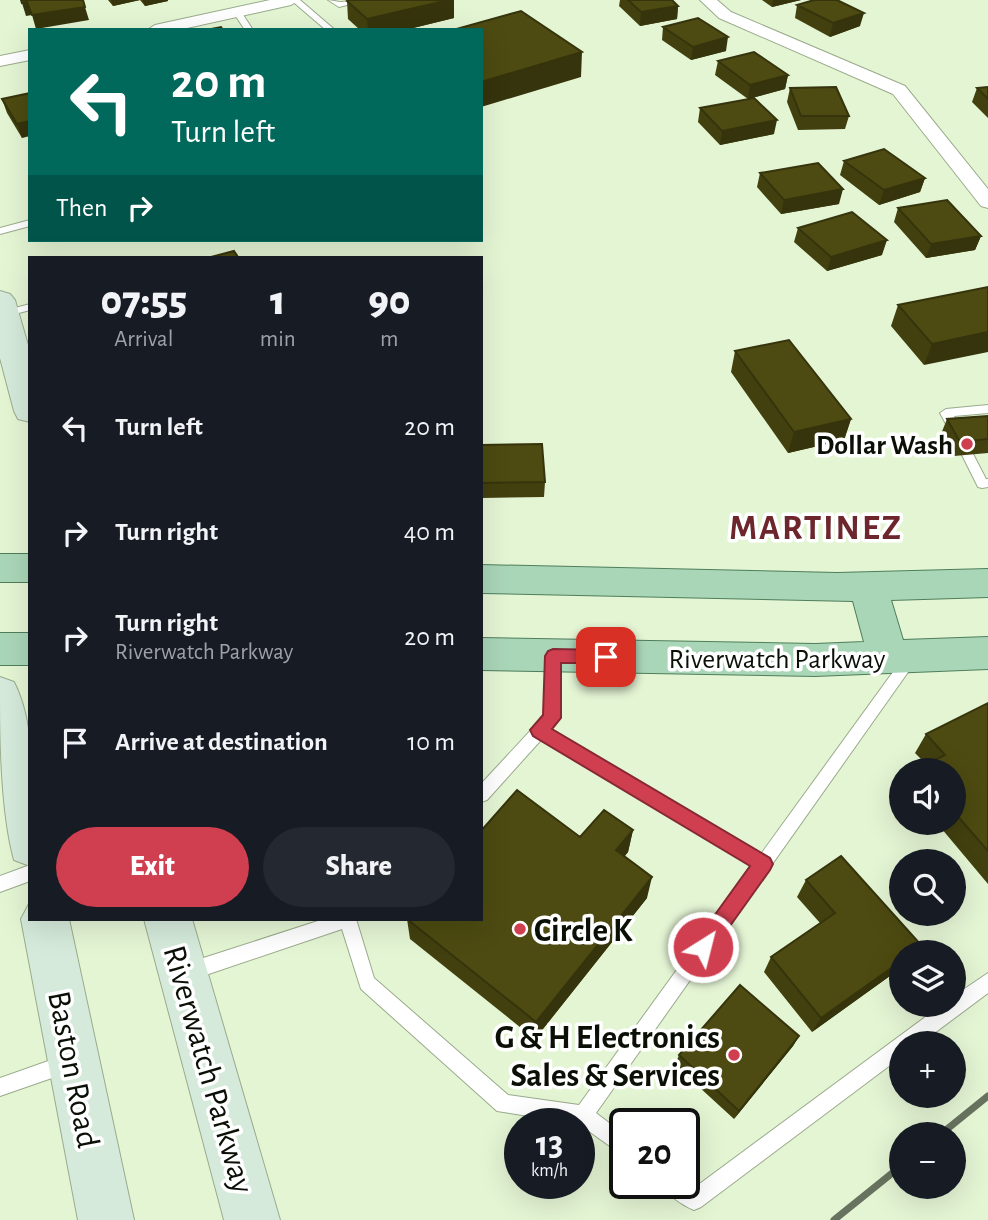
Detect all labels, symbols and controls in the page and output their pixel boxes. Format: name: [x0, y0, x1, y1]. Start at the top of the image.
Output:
icon: left: [56, 56, 147, 147]
text: 20 m: [171, 58, 267, 107]
text: Turn left: [171, 116, 275, 148]
icon: right: [121, 189, 159, 227]
text: Then: [56, 195, 107, 221]
text: 07:55: [101, 280, 187, 322]
text: 1: [270, 280, 285, 322]
text: 90: [368, 280, 410, 322]
text: Arrival: [114, 328, 173, 351]
text: min: [260, 328, 296, 351]
text: m: [380, 328, 398, 351]
icon: left: [56, 409, 94, 447]
text: Turn left: [115, 414, 203, 440]
text: 20 m: [404, 414, 455, 440]
place label: Dollar Wash: [816, 432, 953, 460]
marker: Dollar Wash: [959, 436, 975, 452]
district label: MARTINEZ: [729, 511, 903, 546]
icon: right: [56, 514, 94, 552]
text: Turn right: [115, 519, 218, 545]
text: 40 m: [404, 519, 455, 545]
text: Turn right: [115, 610, 218, 636]
icon: right: [56, 619, 94, 657]
text: 20 m: [404, 624, 455, 650]
pin: [576, 627, 636, 687]
icon: arrive: [587, 638, 625, 676]
text: Riverwatch Parkway: [115, 641, 293, 664]
street label: Riverwatch Parkway: [668, 646, 886, 674]
icon: arrive: [56, 724, 94, 762]
text: Arrive at destination: [115, 729, 328, 755]
text: 10 m: [407, 729, 455, 755]
map controls: [889, 758, 966, 1199]
button: sound: [889, 758, 966, 835]
button: Exit: [56, 827, 249, 907]
button: Share: [263, 827, 455, 907]
button: search: [889, 849, 966, 926]
position arrow: [666, 910, 740, 984]
place label: Circle K: [534, 915, 633, 948]
marker: Circle K: [512, 921, 528, 937]
button: layers: [889, 940, 966, 1017]
street label: Riverwatch Parkway: [156, 942, 259, 1197]
street label: Baston Road: [41, 988, 104, 1151]
place label: G & H Electronics Sales & Services: [495, 1022, 720, 1093]
button: +: [889, 1031, 966, 1108]
marker: G & H Electronics Sales & Services: [726, 1047, 742, 1063]
speed limit sign: 20: [609, 1108, 700, 1199]
button: −: [889, 1122, 966, 1199]
text: 13: [536, 1127, 563, 1162]
text: km/h: [531, 1162, 568, 1180]

